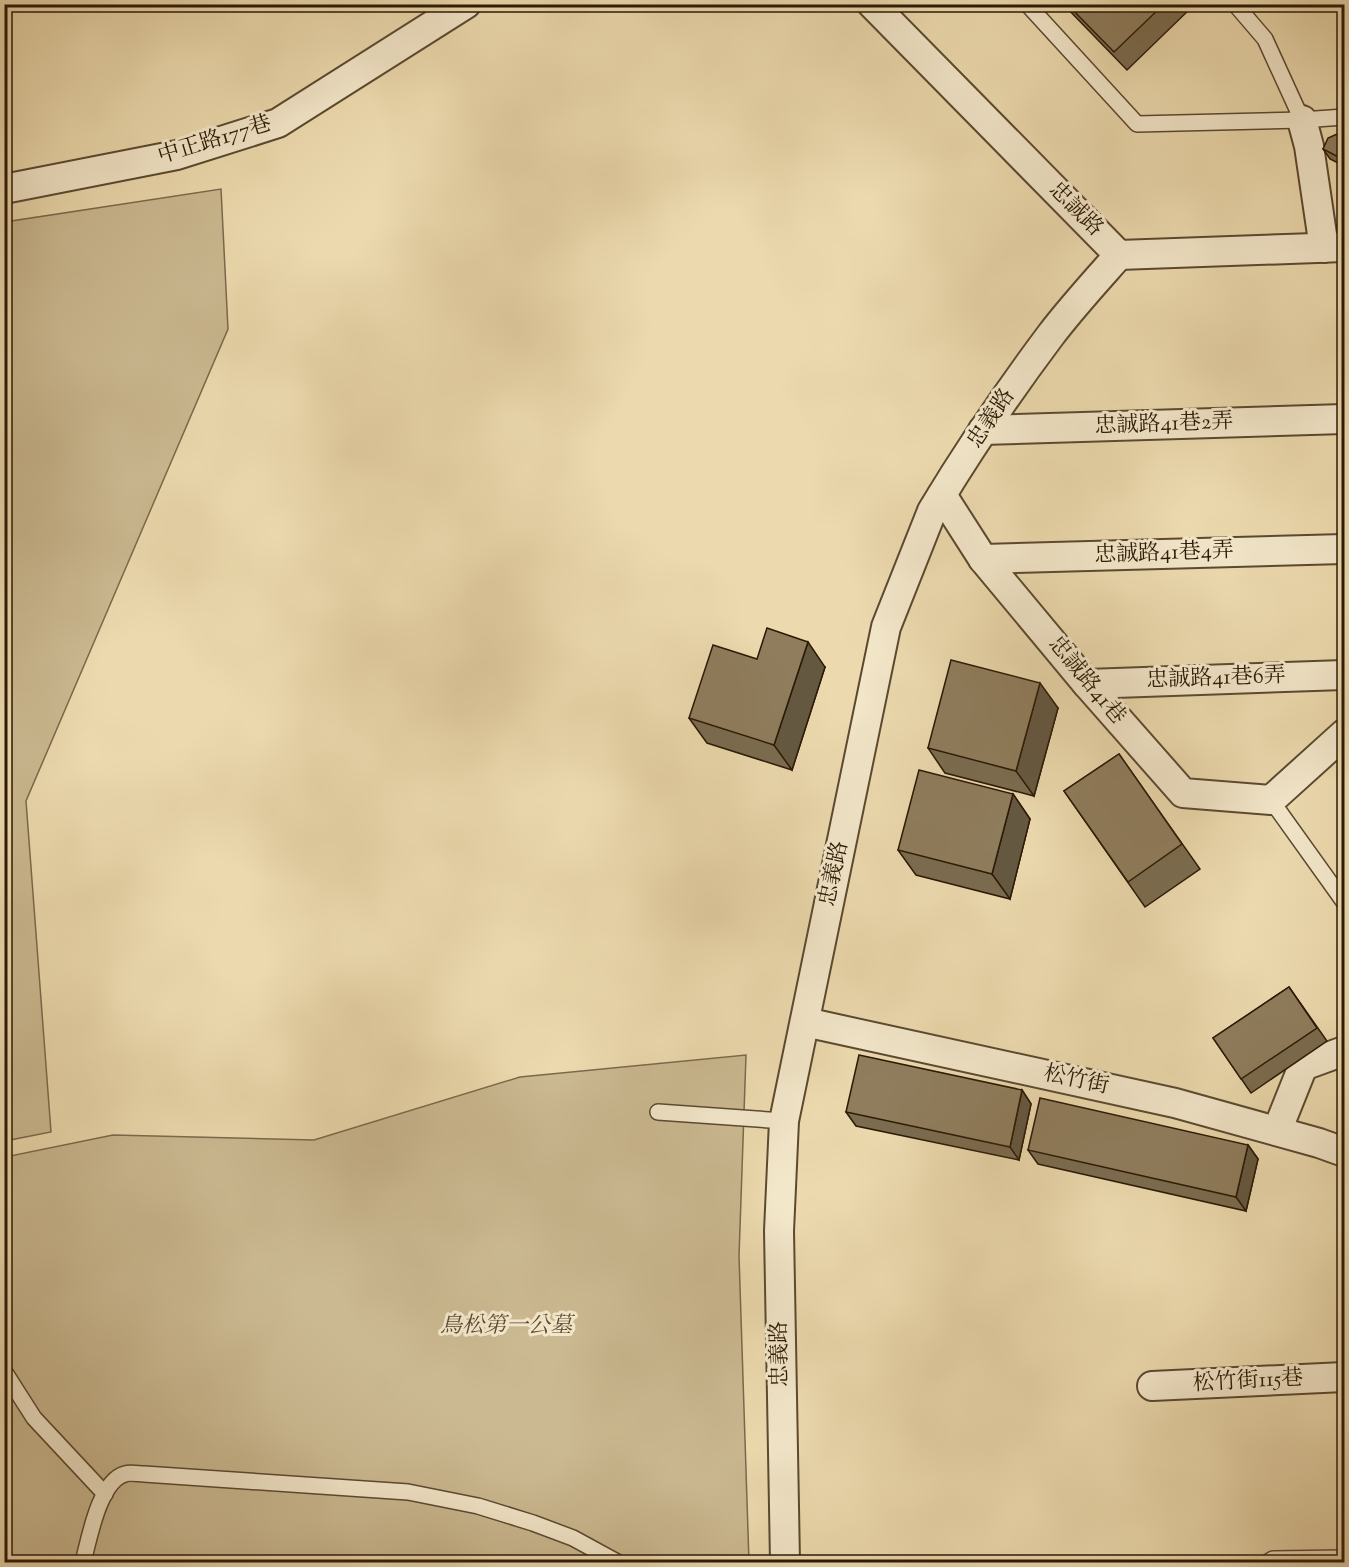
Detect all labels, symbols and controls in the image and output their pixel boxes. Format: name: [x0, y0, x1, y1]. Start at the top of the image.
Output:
street label: 中正路177巷: [154, 109, 276, 173]
street label: 忠誠路: [1040, 175, 1110, 245]
street label: 忠義路: [960, 383, 1024, 455]
street label: 忠誠路41巷2弄: [1094, 407, 1234, 443]
street label: 忠誠路41巷4弄: [1094, 536, 1234, 572]
street label: 忠誠路41巷: [1039, 630, 1133, 732]
street label: 忠誠路41巷6弄: [1146, 661, 1286, 697]
street label: 忠義路: [812, 838, 858, 910]
street label: 松竹街: [1040, 1058, 1112, 1104]
park label: 鳥松第一公墓: [440, 1311, 576, 1343]
street label: 忠義路: [764, 1321, 798, 1387]
street label: 松竹街115巷: [1192, 1363, 1304, 1401]

